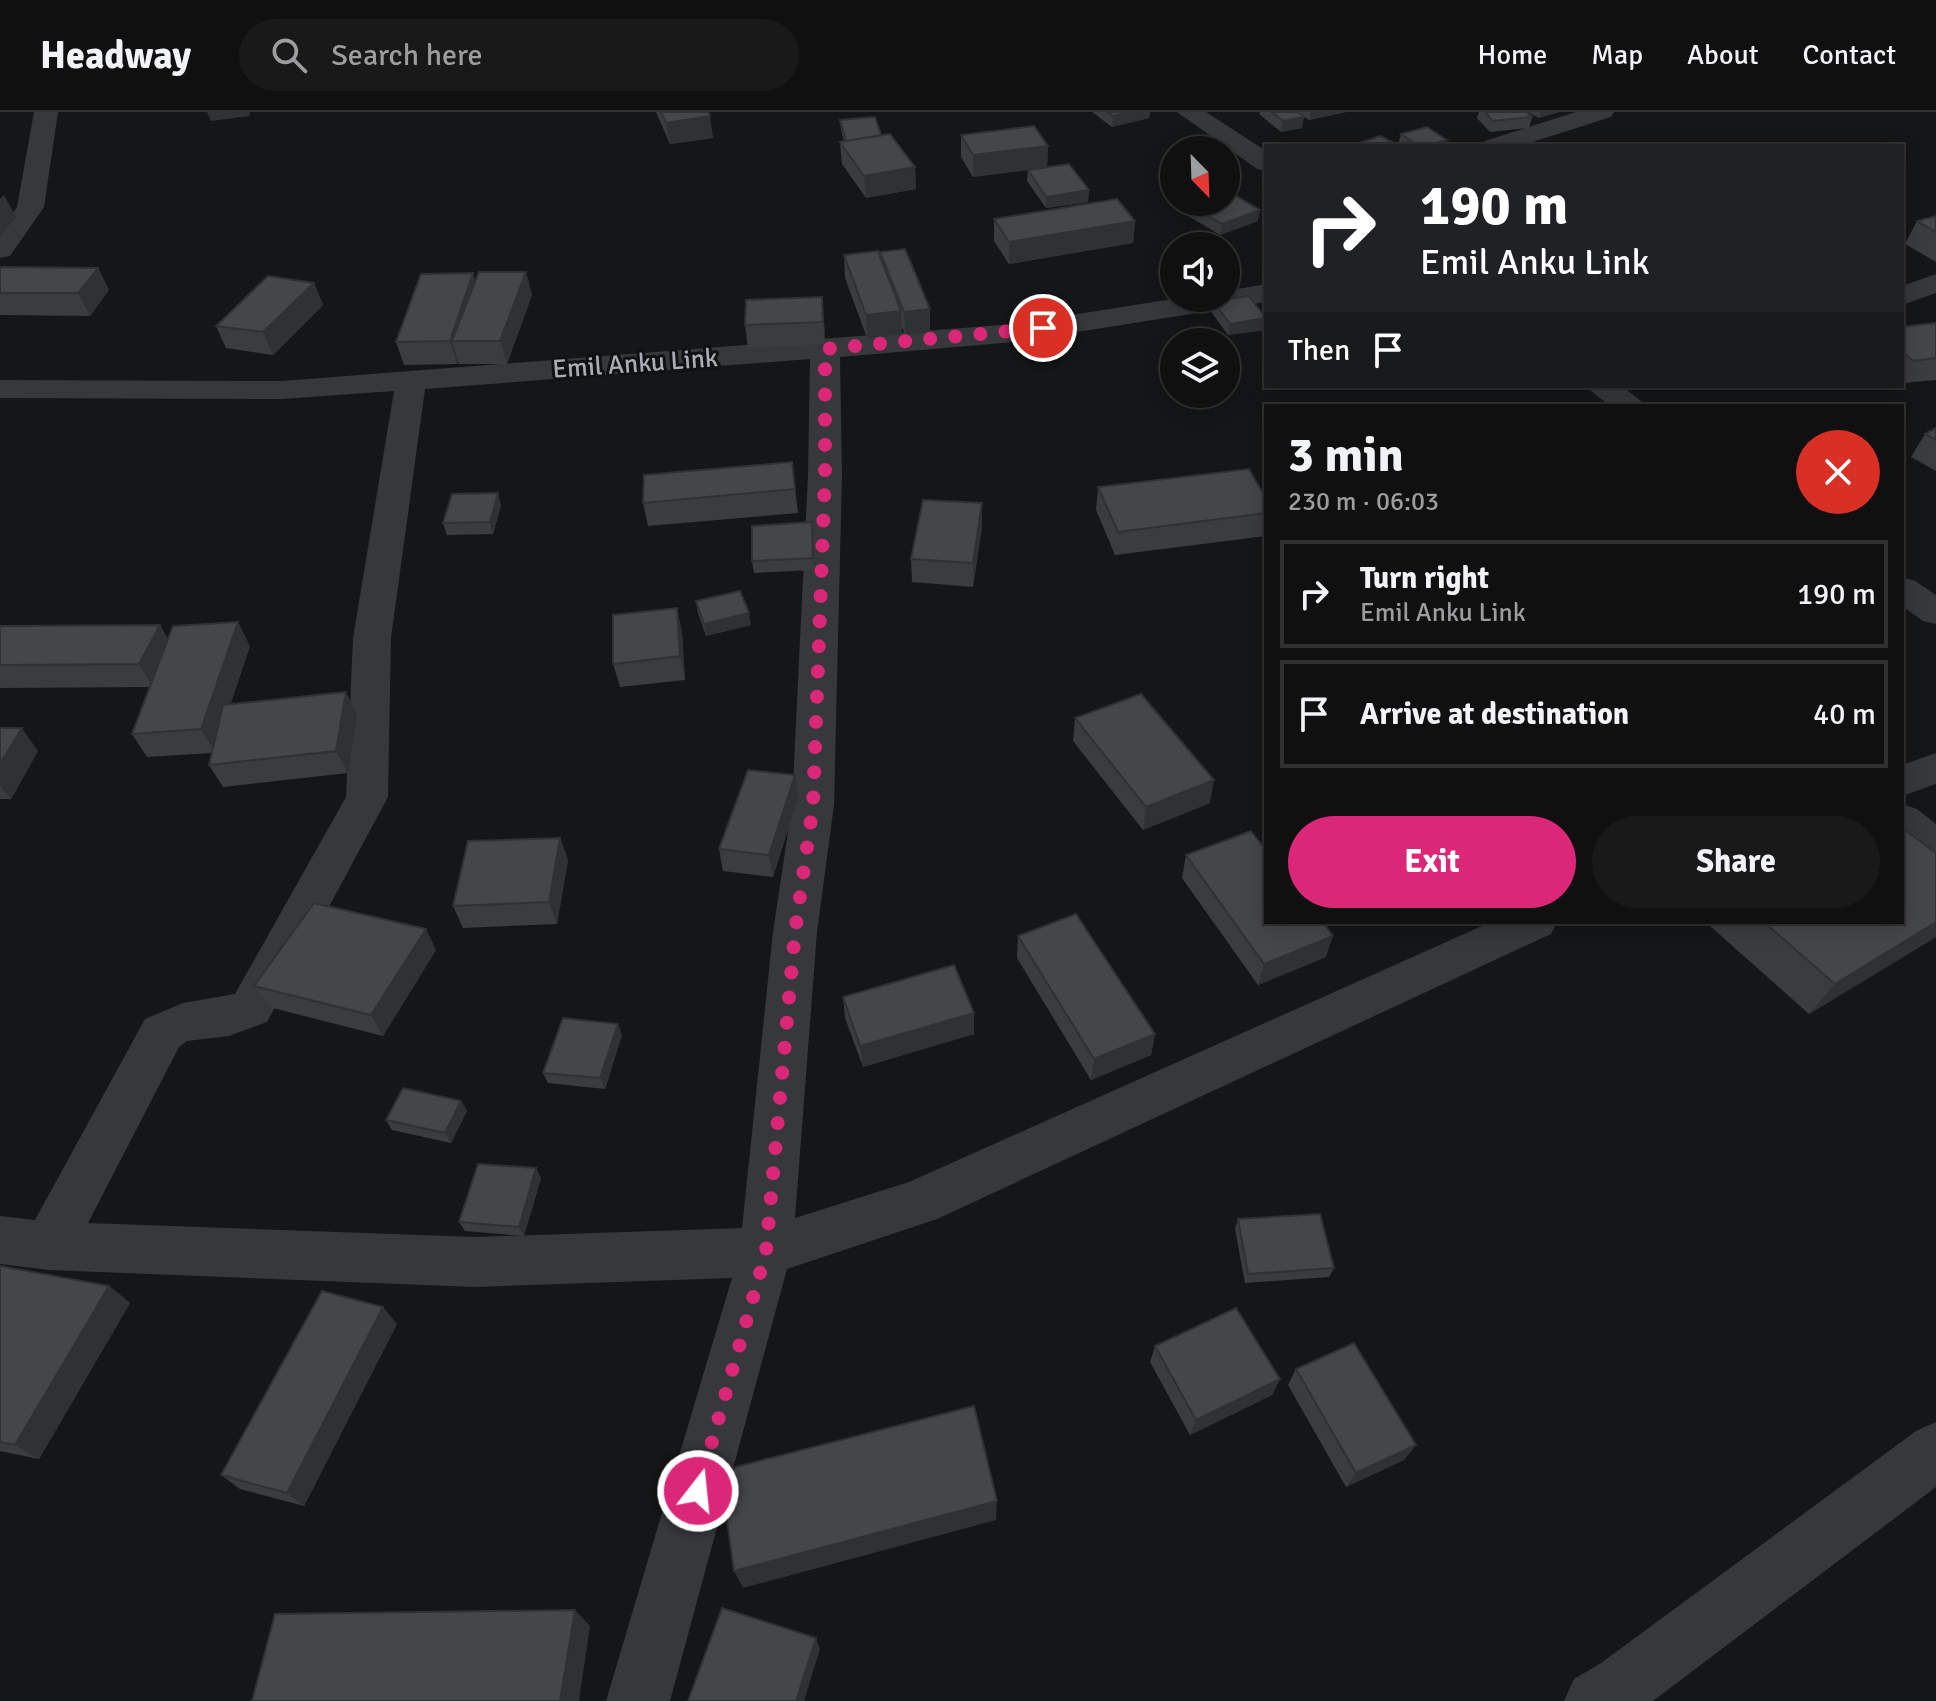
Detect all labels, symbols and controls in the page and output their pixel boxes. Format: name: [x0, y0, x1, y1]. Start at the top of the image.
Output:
search box: [239, 19, 799, 91]
text: Headway: [40, 32, 191, 79]
icon: search: [267, 33, 311, 77]
text: Search here: [331, 37, 482, 74]
text: Home: [1478, 38, 1547, 72]
text: Map: [1591, 38, 1643, 72]
text: About: [1687, 38, 1759, 72]
text: Contact: [1803, 38, 1896, 72]
north arrow: [1160, 136, 1240, 216]
map controls: [1160, 136, 1240, 408]
text: 190 m: [1420, 171, 1568, 240]
icon: right: [1288, 176, 1392, 280]
button: sound: [1160, 232, 1240, 312]
text: Emil Anku Link: [1420, 240, 1650, 285]
pin: [1009, 294, 1077, 362]
icon: arrive: [1021, 306, 1065, 350]
button: layers: [1160, 328, 1240, 408]
icon: arrive: [1366, 328, 1410, 372]
text: Then: [1288, 332, 1350, 369]
street label: Emil Anku Link: [551, 342, 719, 386]
text: 3 min: [1288, 426, 1404, 485]
button: close: [1796, 430, 1880, 514]
text: 230 m · 06:03: [1288, 486, 1439, 518]
text: Turn right: [1360, 560, 1489, 597]
icon: right: [1292, 572, 1336, 616]
text: 190 m: [1797, 576, 1876, 613]
text: Emil Anku Link: [1360, 597, 1526, 629]
icon: arrive: [1292, 692, 1336, 736]
text: Arrive at destination: [1360, 696, 1629, 733]
text: 40 m: [1813, 696, 1876, 733]
button: Exit: [1288, 816, 1576, 908]
button: Share: [1592, 816, 1880, 908]
position arrow: [656, 1449, 740, 1533]

